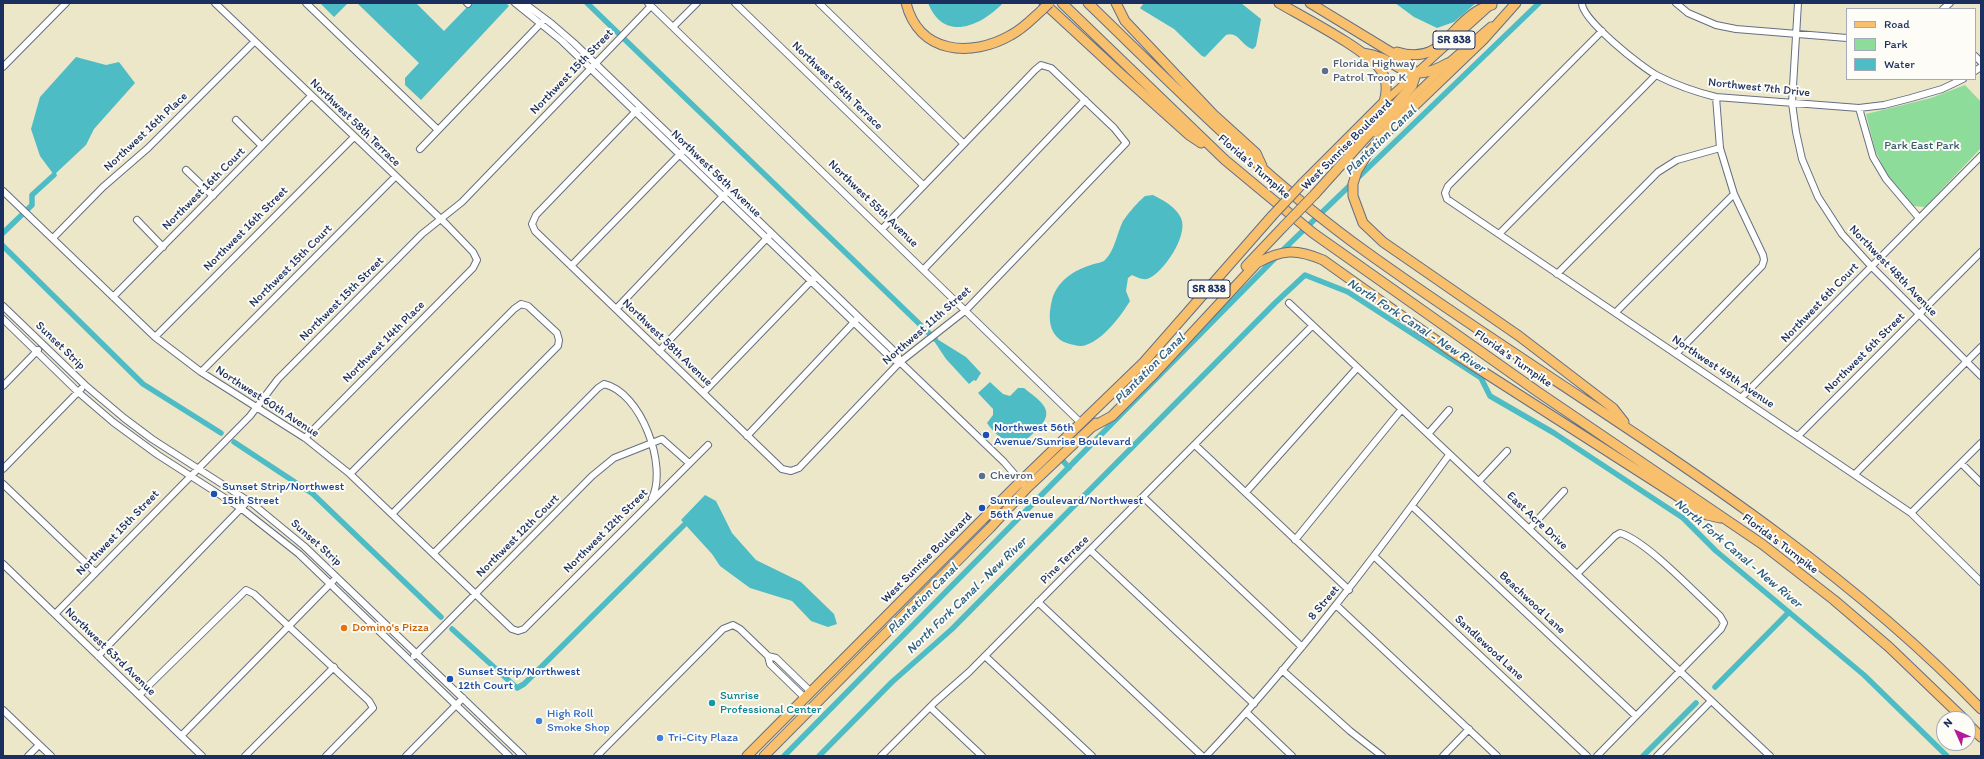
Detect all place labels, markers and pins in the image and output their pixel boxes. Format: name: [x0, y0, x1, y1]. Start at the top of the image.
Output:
place label: Florida Highway Patrol Troop K: [1333, 57, 1415, 85]
marker: Florida Highway Patrol Troop K: [1320, 66, 1330, 76]
place label: Northwest 56th Avenue/Sunrise Boulevard: [994, 421, 1131, 449]
marker: Northwest 56th Avenue/Sunrise Boulevard: [981, 430, 991, 440]
place label: Chevron: [990, 469, 1033, 483]
marker: Chevron: [977, 471, 987, 481]
place label: Sunset Strip/Northwest 15th Street: [222, 480, 344, 508]
marker: Sunset Strip/Northwest 15th Street: [209, 489, 219, 499]
place label: Sunrise Boulevard/Northwest 56th Avenue: [990, 494, 1143, 522]
marker: Sunrise Boulevard/Northwest 56th Avenue: [977, 503, 987, 513]
place label: Domino's Pizza: [352, 621, 429, 635]
marker: Domino's Pizza: [339, 623, 349, 633]
place label: Sunset Strip/Northwest 12th Court: [458, 665, 580, 693]
marker: Sunset Strip/Northwest 12th Court: [445, 674, 455, 684]
place label: Sunrise Professional Center: [720, 689, 821, 717]
marker: Sunrise Professional Center: [707, 698, 717, 708]
place label: High Roll Smoke Shop: [547, 707, 610, 735]
marker: High Roll Smoke Shop: [534, 716, 544, 726]
place label: Tri-City Plaza: [668, 731, 738, 745]
marker: Tri-City Plaza: [655, 733, 665, 743]

